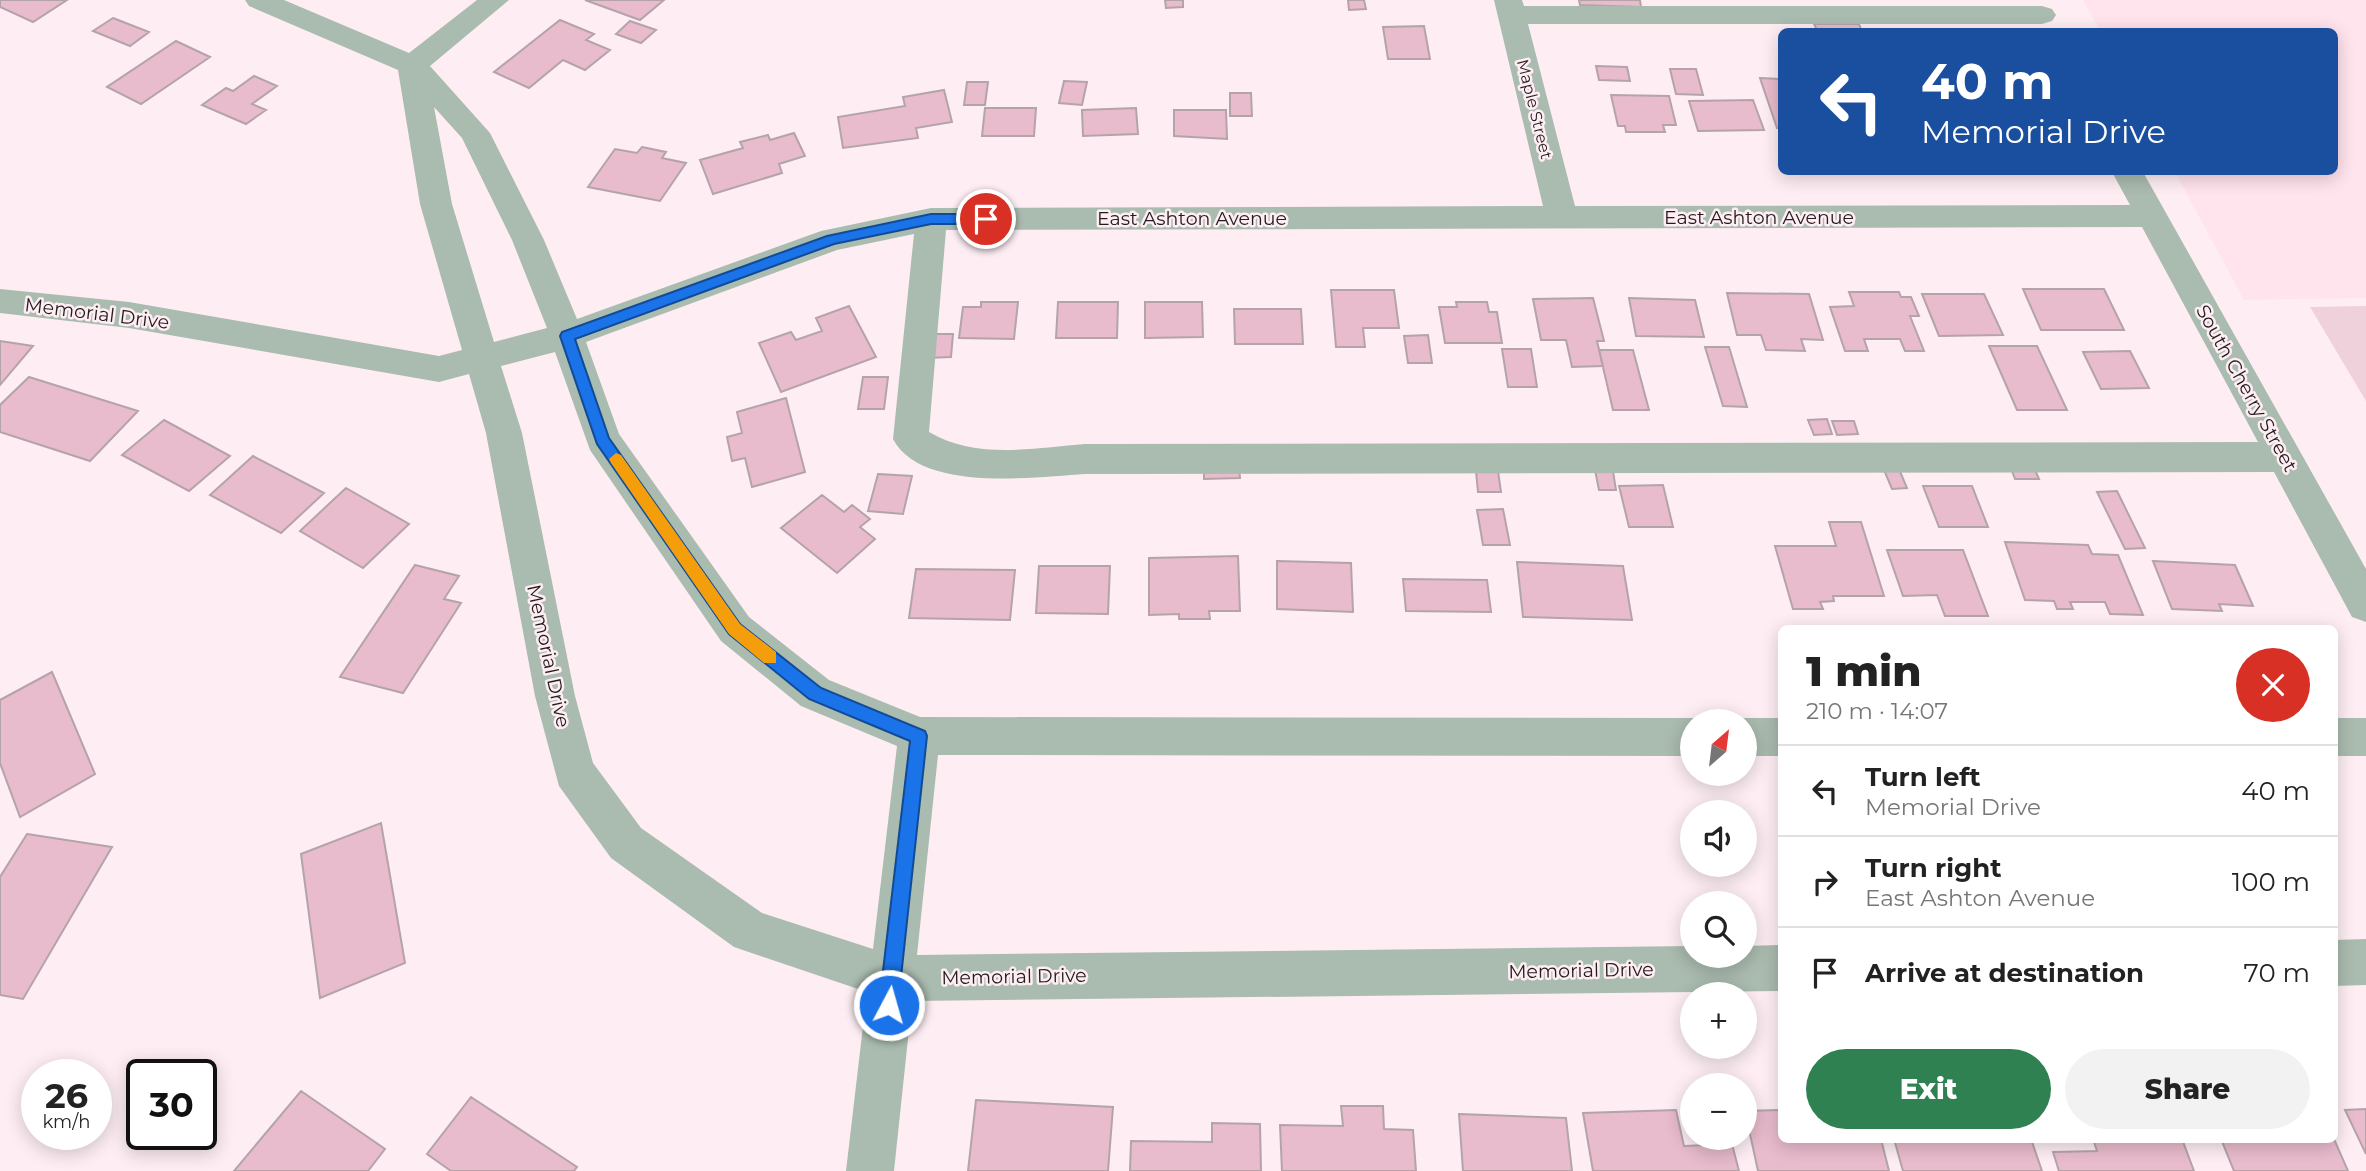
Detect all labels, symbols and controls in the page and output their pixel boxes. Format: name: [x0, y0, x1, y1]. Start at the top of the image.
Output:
text: 40 m: [1921, 52, 2053, 111]
icon: left: [1806, 56, 1897, 147]
street label: Maple Street: [1513, 57, 1556, 161]
text: Memorial Drive: [1921, 112, 2166, 151]
pin: [956, 189, 1016, 249]
icon: arrive: [967, 200, 1005, 238]
street label: East Ashton Avenue: [1664, 206, 1854, 229]
street label: East Ashton Avenue: [1097, 207, 1287, 230]
street label: Memorial Drive: [23, 293, 170, 334]
street label: South Cherry Street: [2191, 301, 2302, 476]
street label: Memorial Drive: [522, 583, 575, 730]
text: 1 min: [1806, 645, 1922, 697]
button: close: [2236, 648, 2310, 722]
text: 210 m · 14:07: [1806, 697, 1948, 725]
north arrow: [1680, 709, 1757, 786]
map controls: [1680, 709, 1757, 1150]
text: Turn left: [1865, 761, 1981, 793]
icon: left: [1806, 772, 1844, 810]
text: 40 m: [2241, 775, 2310, 807]
text: Memorial Drive: [1865, 793, 2041, 821]
button: sound: [1680, 800, 1757, 877]
text: Turn right: [1865, 852, 2001, 884]
icon: right: [1806, 863, 1844, 901]
text: 100 m: [2232, 866, 2310, 898]
text: East Ashton Avenue: [1865, 884, 2095, 912]
button: search: [1680, 891, 1757, 968]
icon: arrive: [1806, 954, 1844, 992]
text: Arrive at destination: [1865, 957, 2144, 989]
text: 70 m: [2244, 957, 2310, 989]
street label: Memorial Drive: [1508, 958, 1654, 983]
street label: Memorial Drive: [941, 964, 1087, 989]
position arrow: [852, 968, 926, 1042]
button: +: [1680, 982, 1757, 1059]
button: Exit: [1806, 1049, 2051, 1129]
button: Share: [2065, 1049, 2310, 1129]
speed limit sign: 30: [126, 1059, 217, 1150]
button: −: [1680, 1073, 1757, 1150]
text: 26: [45, 1074, 88, 1117]
text: km/h: [42, 1111, 91, 1133]

